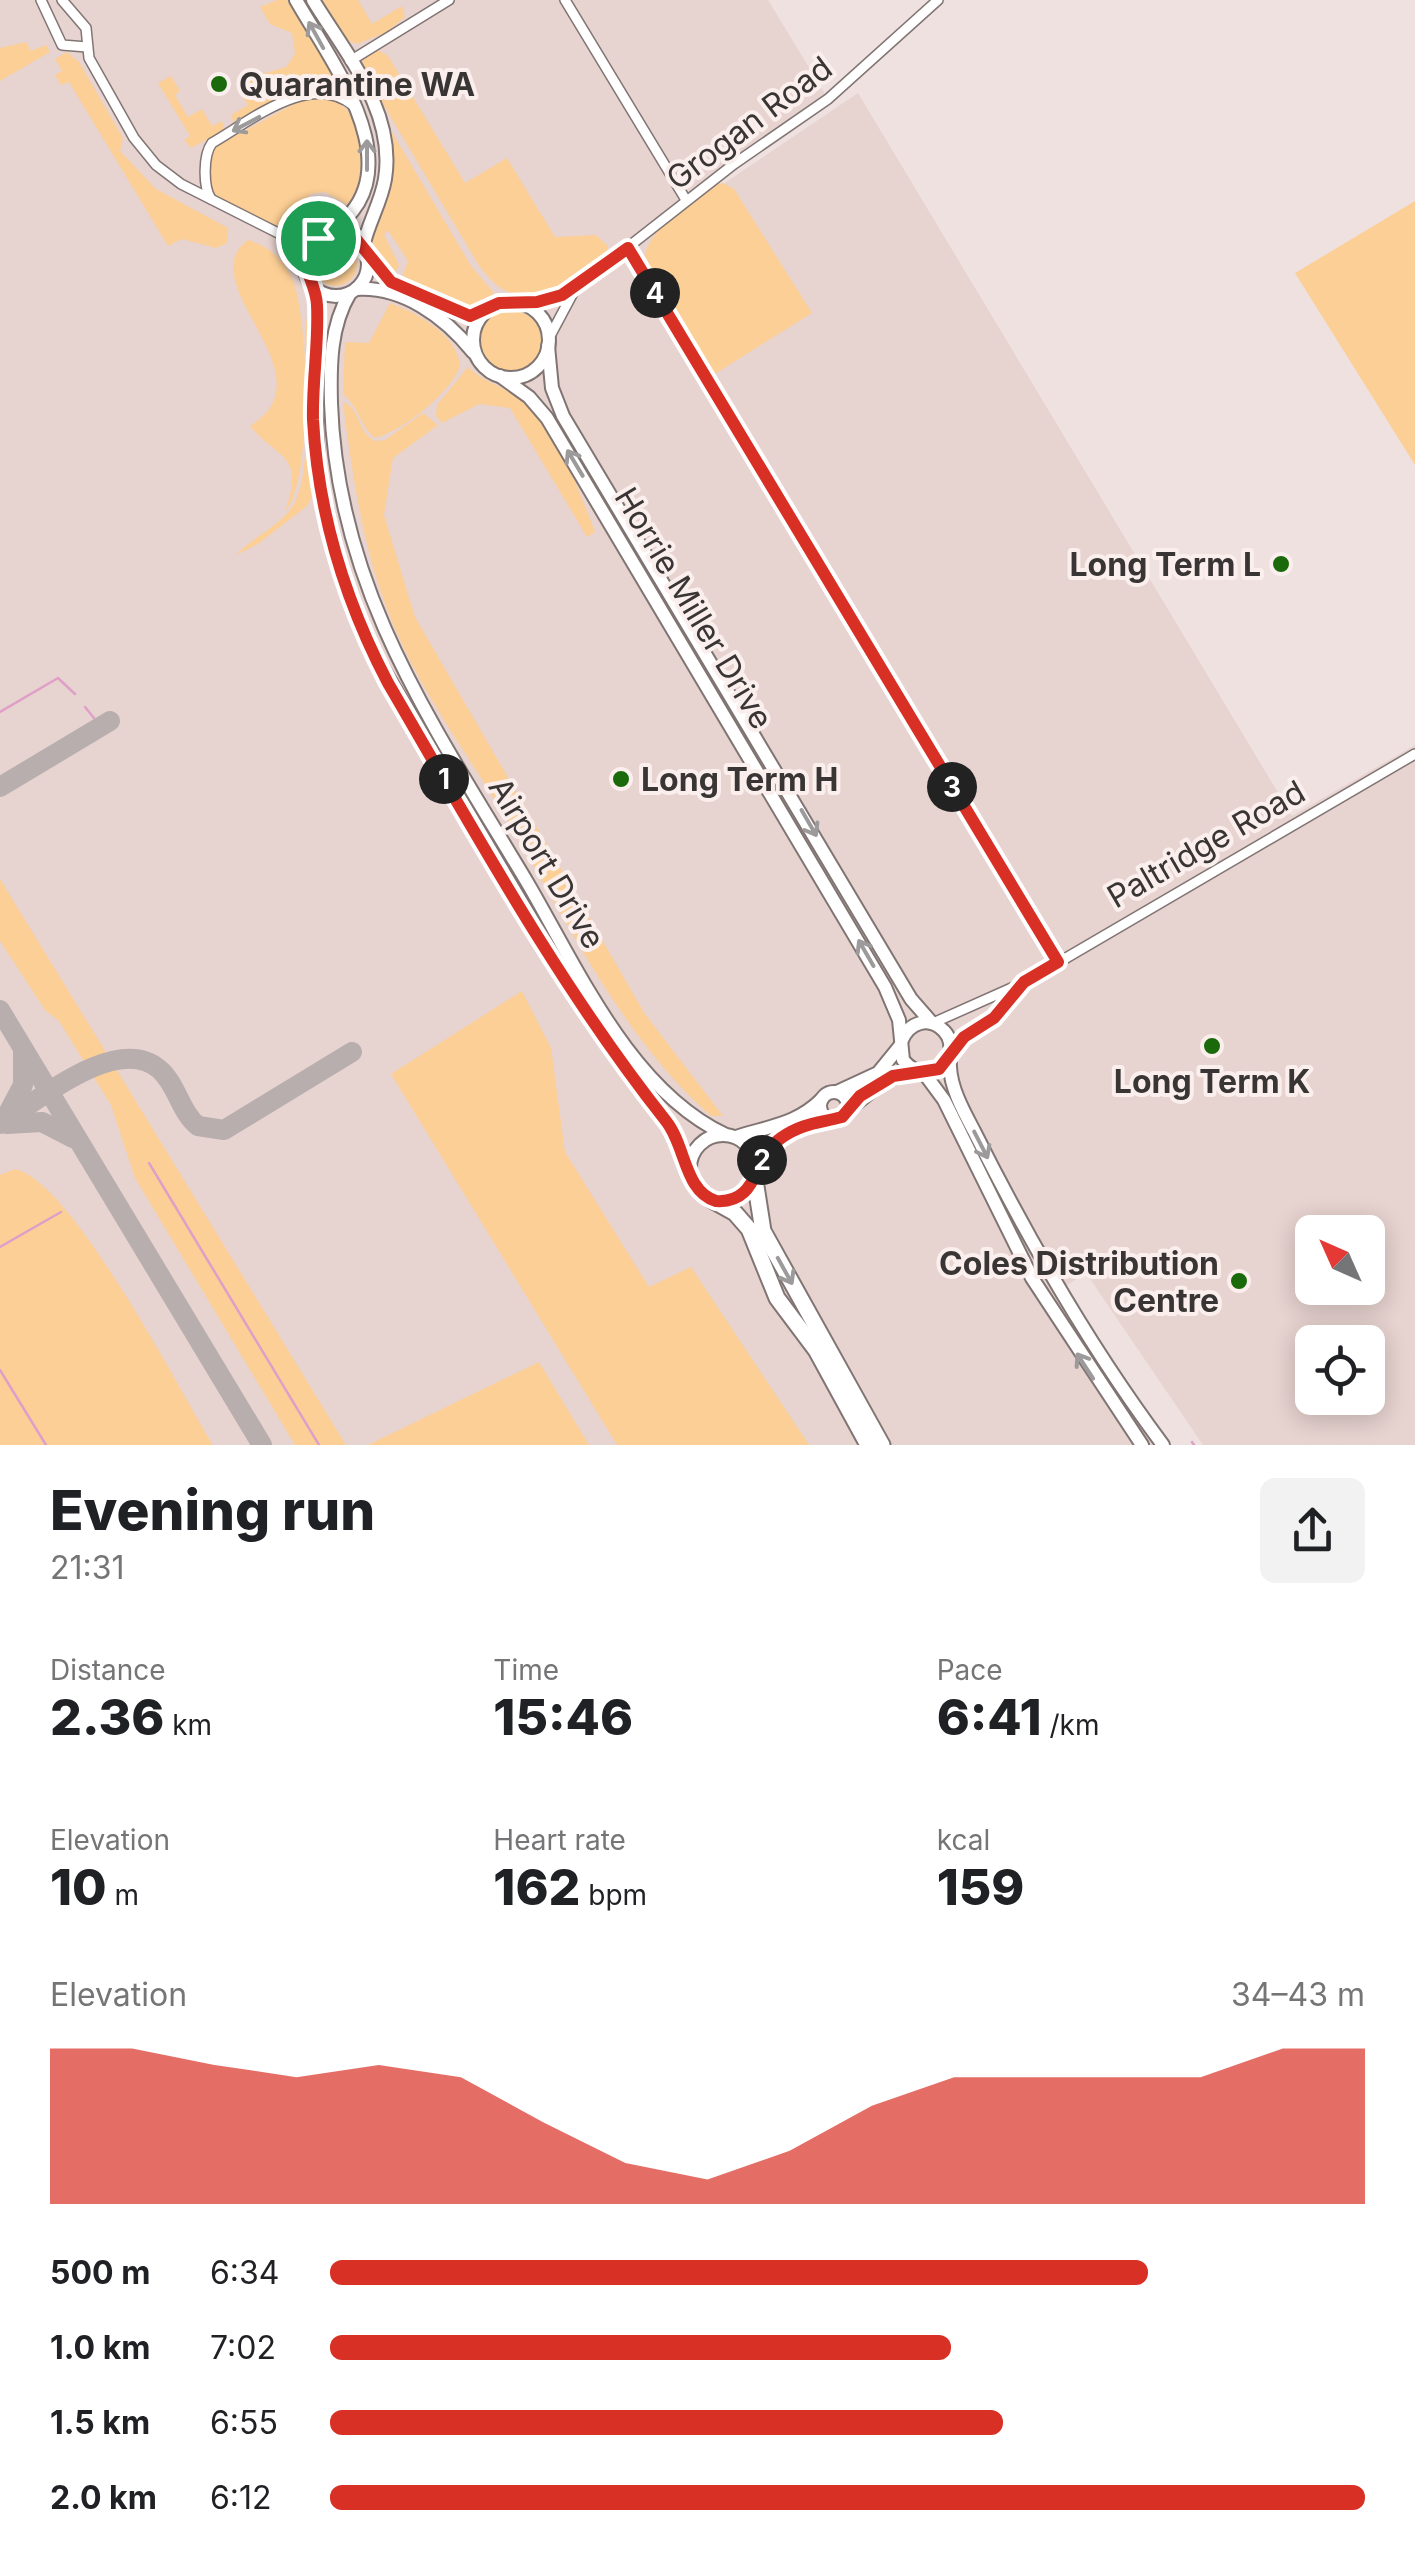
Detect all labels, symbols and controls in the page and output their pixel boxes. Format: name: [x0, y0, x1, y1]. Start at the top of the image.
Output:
one-way arrow: [305, 21, 325, 50]
street label: Grogan Road: [658, 48, 840, 198]
place label: Quarantine WA: [239, 65, 475, 104]
marker: Quarantine WA: [208, 73, 230, 95]
one-way arrow: [232, 115, 262, 135]
one-way arrow: [358, 140, 377, 172]
pin: [276, 196, 361, 281]
icon: arrive: [291, 211, 346, 266]
pin: 4: [630, 268, 680, 318]
text: 4: [646, 276, 664, 310]
one-way arrow: [565, 449, 585, 478]
street label: Horrie Miller Drive: [607, 480, 781, 736]
place label: Long Term L: [1070, 545, 1261, 584]
marker: Long Term L: [1270, 553, 1292, 575]
pin: 1: [419, 754, 469, 804]
place label: Long Term H: [641, 760, 838, 799]
text: 1: [438, 762, 450, 796]
pin: 3: [927, 762, 977, 812]
marker: Long Term H: [610, 768, 632, 790]
street label: Airport Drive: [481, 770, 613, 956]
text: 3: [943, 770, 961, 804]
street label: Paltridge Road: [1100, 772, 1312, 916]
one-way arrow: [799, 808, 819, 837]
one-way arrow: [856, 939, 876, 968]
marker: Long Term K: [1201, 1035, 1223, 1057]
place label: Long Term K: [1114, 1062, 1310, 1101]
one-way arrow: [972, 1129, 991, 1159]
pin: 2: [737, 1135, 787, 1185]
text: 2: [753, 1143, 771, 1177]
north arrow: [1295, 1215, 1385, 1305]
map controls: [1295, 1215, 1385, 1415]
place label: Coles Distribution Centre: [939, 1244, 1219, 1320]
one-way arrow: [775, 1255, 795, 1285]
marker: Coles Distribution Centre: [1228, 1270, 1250, 1292]
button: locate: [1295, 1325, 1385, 1415]
one-way arrow: [1075, 1352, 1096, 1380]
text: Evening run: [50, 1477, 375, 1543]
button: share: [1260, 1478, 1365, 1583]
text: 21:31: [50, 1548, 125, 1587]
text: Distance: [50, 1653, 166, 1687]
text: Time: [493, 1653, 559, 1687]
text: Pace: [937, 1653, 1003, 1687]
text: 2.36: [50, 1687, 164, 1747]
text: 15:46: [493, 1687, 633, 1747]
text: 6:41: [937, 1687, 1042, 1747]
text: km: [164, 1708, 212, 1742]
text: /km: [1042, 1708, 1099, 1742]
text: Elevation: [50, 1823, 170, 1857]
text: Heart rate: [493, 1823, 626, 1857]
text: kcal: [937, 1823, 990, 1857]
text: 10: [50, 1857, 107, 1917]
text: 162: [493, 1857, 580, 1917]
text: 159: [937, 1857, 1024, 1917]
text: m: [107, 1878, 139, 1912]
text: bpm: [580, 1878, 647, 1912]
text: Elevation: [50, 1975, 187, 2014]
text: 34–43 m: [1231, 1975, 1365, 2014]
text: 500 m: [50, 2253, 150, 2292]
text: 6:34: [210, 2253, 280, 2292]
text: 1.0 km: [50, 2328, 150, 2367]
text: 7:02: [210, 2328, 276, 2367]
text: 1.5 km: [50, 2403, 150, 2442]
text: 6:55: [210, 2403, 278, 2442]
text: 2.0 km: [50, 2478, 157, 2517]
text: 6:12: [210, 2478, 272, 2517]

